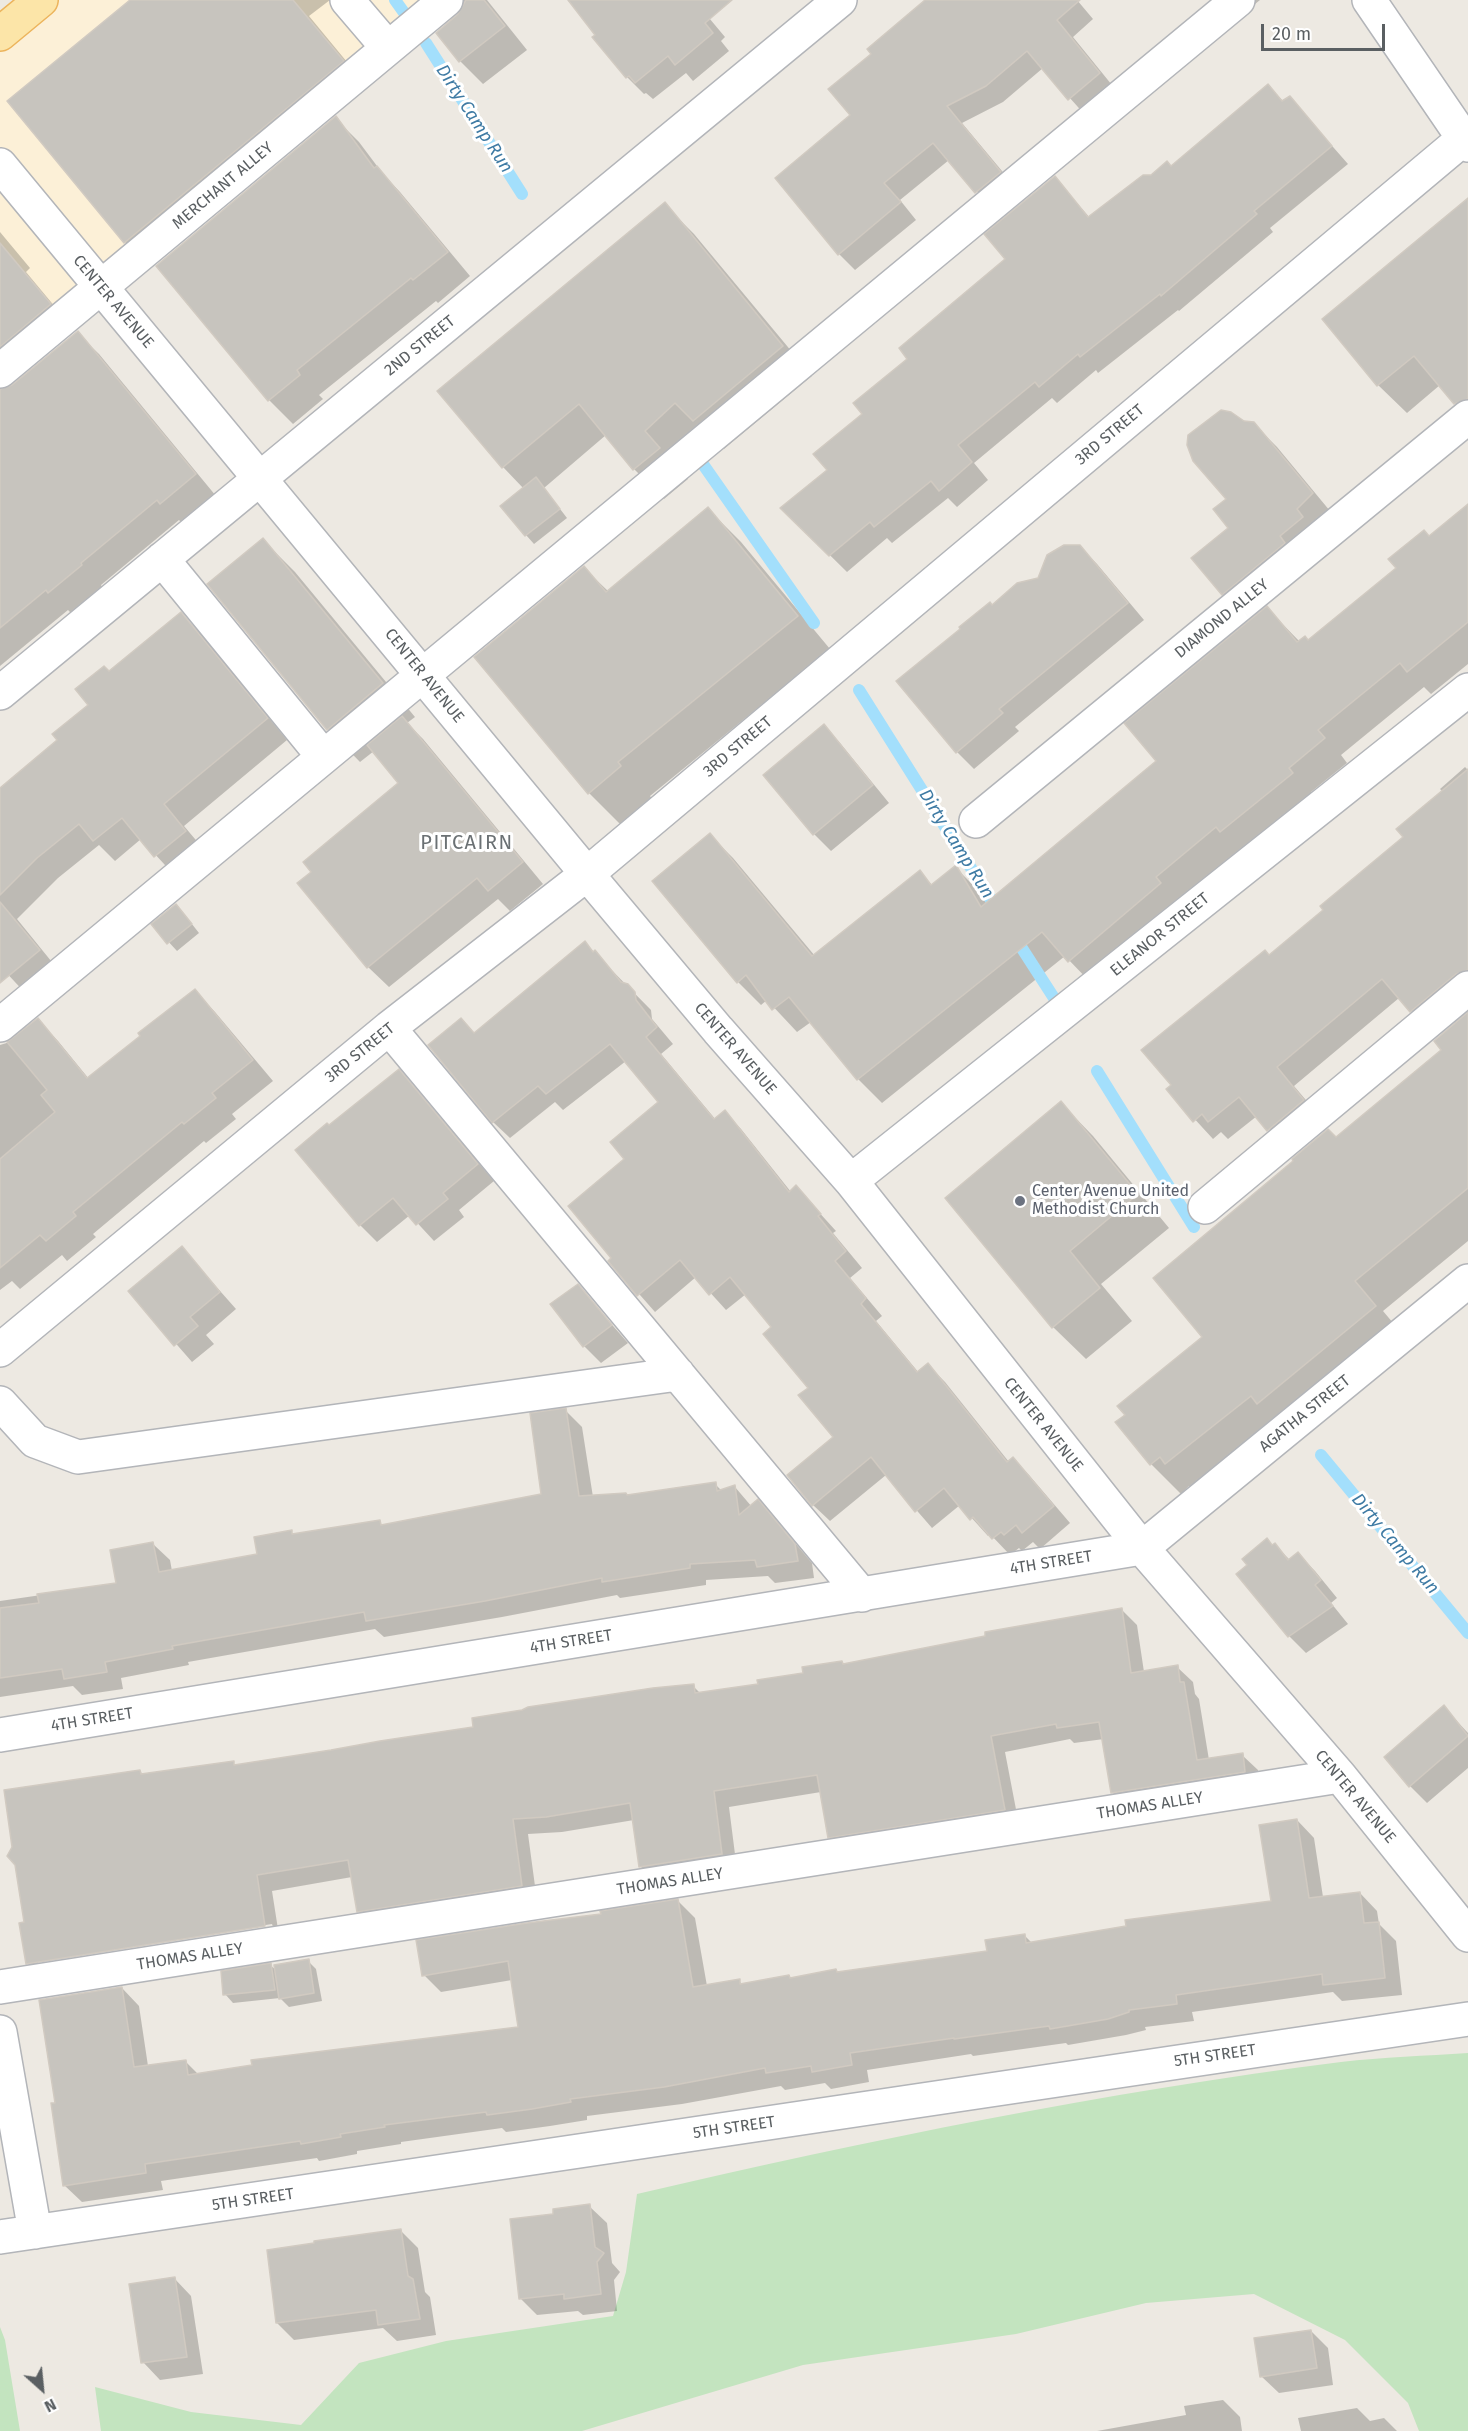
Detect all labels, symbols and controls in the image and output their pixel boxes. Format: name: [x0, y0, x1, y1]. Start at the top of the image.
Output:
scale bar: [1264, 12, 1388, 50]
text: 20 m: [1272, 23, 1311, 45]
water label: Dirty Camp Run: [431, 61, 517, 177]
street label: MERCHANT ALLEY: [169, 138, 277, 234]
street label: CENTER AVENUE: [68, 252, 158, 352]
street label: 2ND STREET: [381, 312, 459, 380]
street label: 3RD STREET: [1072, 401, 1148, 469]
street label: DIAMOND ALLEY: [1171, 575, 1273, 663]
street label: CENTER AVENUE: [380, 625, 468, 727]
street label: 3RD STREET: [700, 713, 776, 781]
water label: Dirty Camp Run: [914, 785, 998, 903]
district label: PITCAIRN: [420, 831, 514, 855]
street label: ELEANOR STREET: [1107, 889, 1213, 981]
street label: CENTER AVENUE: [690, 999, 780, 1099]
street label: 3RD STREET: [321, 1019, 399, 1087]
place label: Center Avenue United Methodist Church: [1032, 1182, 1189, 1220]
marker: Center Avenue United Methodist Church: [1013, 1194, 1027, 1208]
street label: AGATHA STREET: [1256, 1371, 1354, 1457]
street label: CENTER AVENUE: [999, 1374, 1087, 1476]
water label: Dirty Camp Run: [1347, 1489, 1443, 1599]
street label: 4TH STREET: [1009, 1547, 1093, 1579]
street label: 4TH STREET: [529, 1626, 613, 1658]
street label: 4TH STREET: [50, 1704, 134, 1736]
street label: CENTER AVENUE: [1310, 1747, 1400, 1847]
street label: THOMAS ALLEY: [1096, 1788, 1204, 1824]
street label: THOMAS ALLEY: [616, 1864, 724, 1900]
street label: THOMAS ALLEY: [136, 1939, 244, 1975]
street label: 5TH STREET: [1173, 2041, 1257, 2071]
street label: 5TH STREET: [692, 2113, 776, 2143]
street label: 5TH STREET: [211, 2185, 295, 2215]
north arrow: [12, 2359, 72, 2419]
text: N: [41, 2395, 59, 2416]

